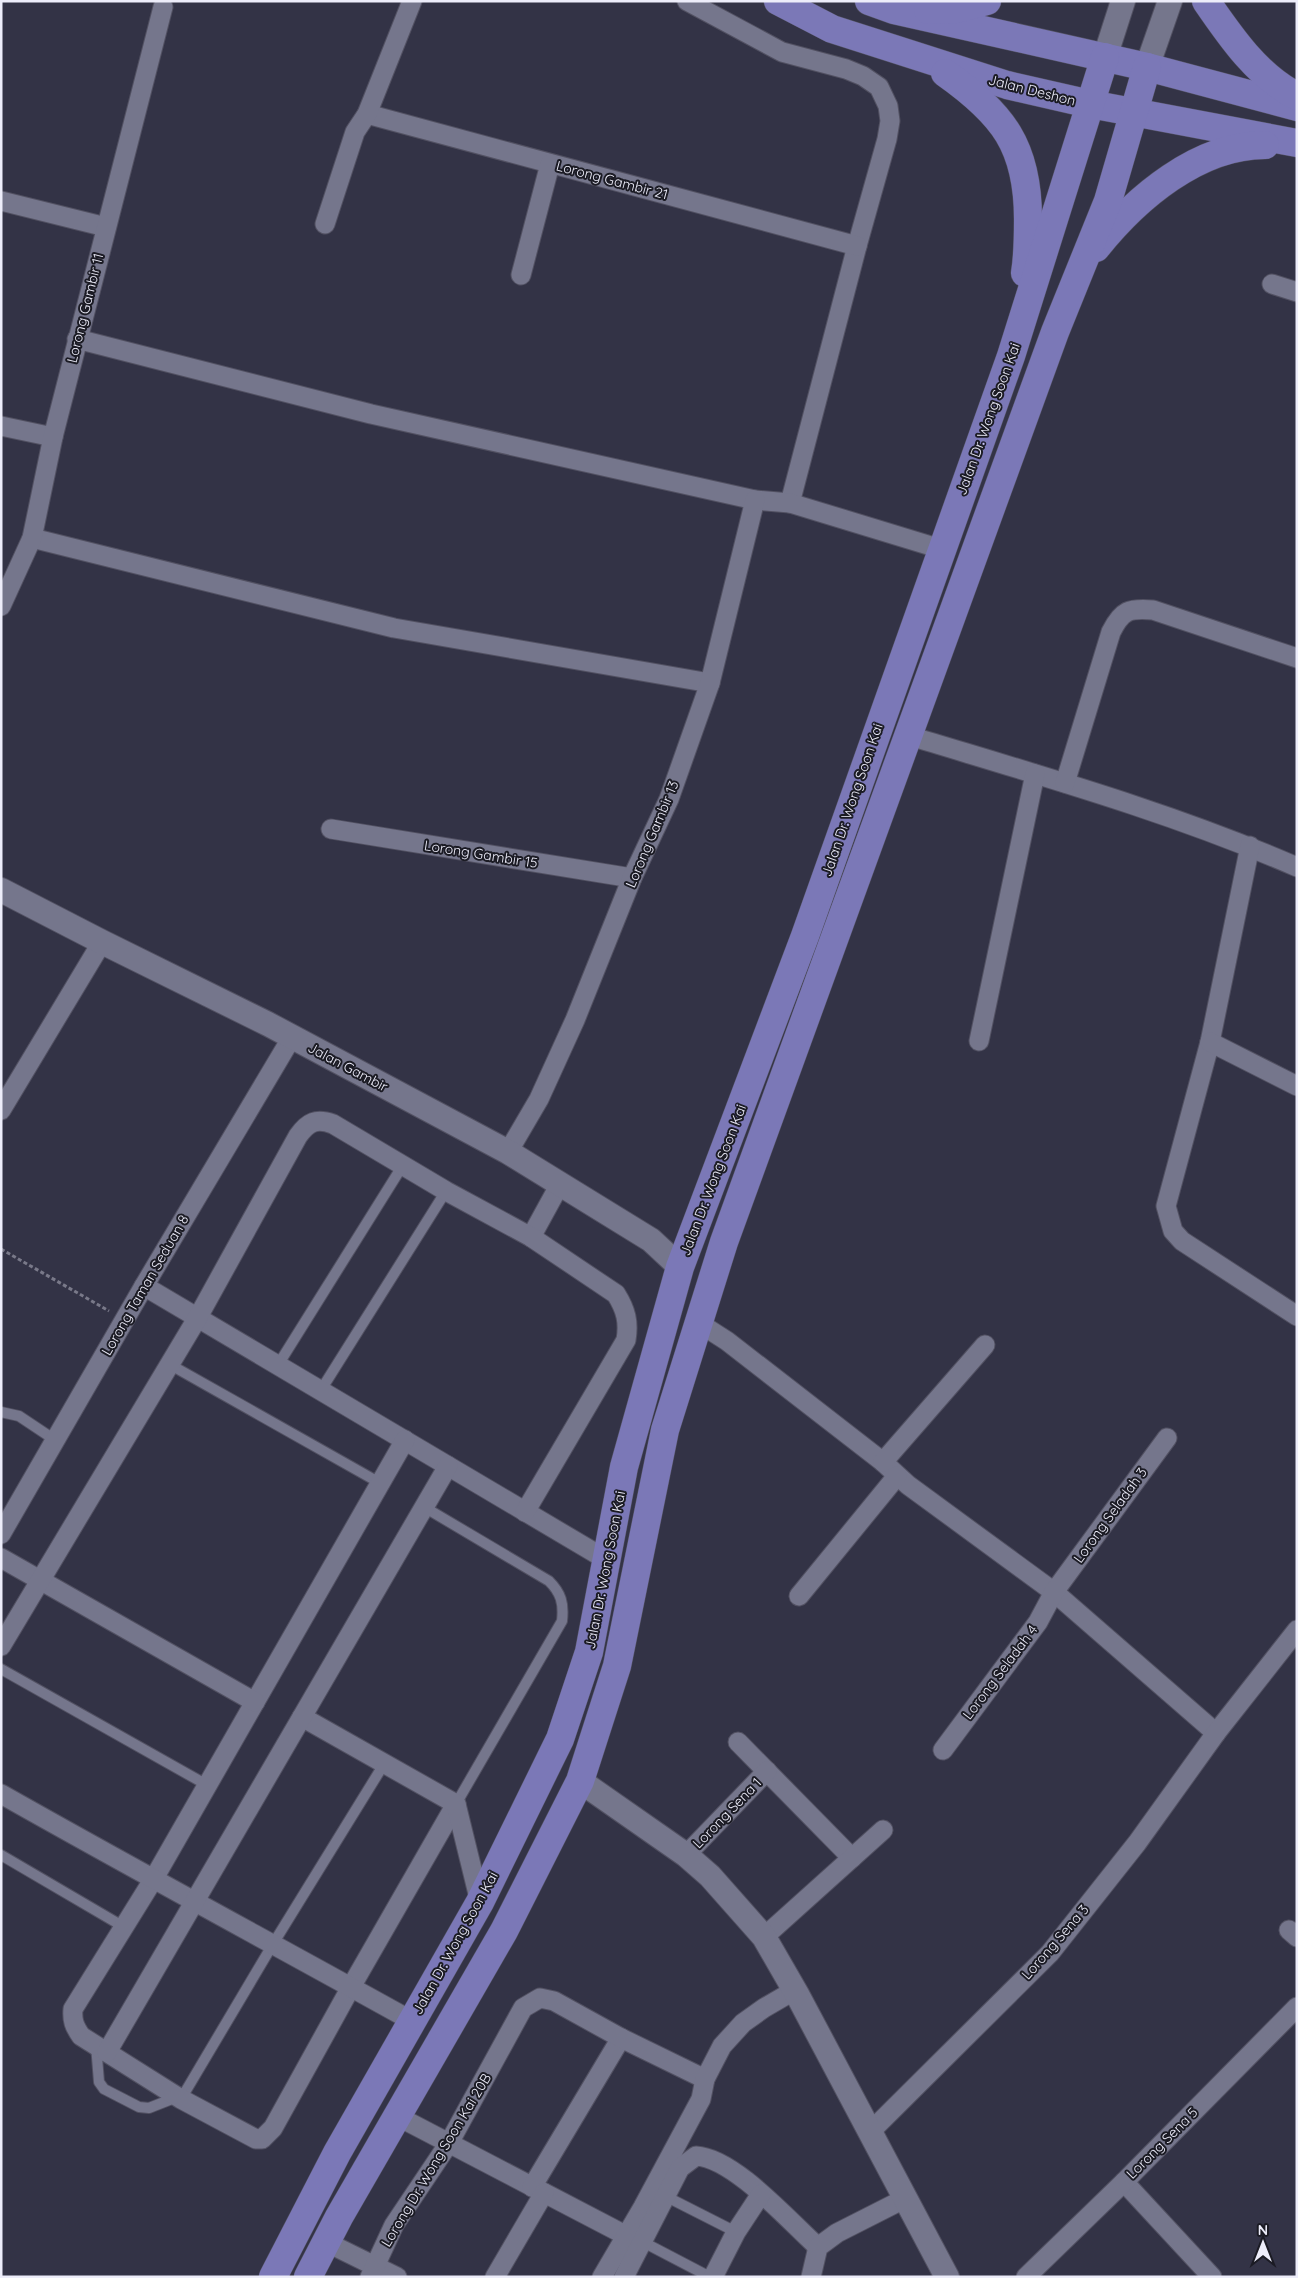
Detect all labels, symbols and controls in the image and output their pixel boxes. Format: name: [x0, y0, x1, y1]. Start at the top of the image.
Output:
street label: Jalan Deshon: [987, 70, 1077, 110]
street label: Lorong Gambir 21: [554, 156, 670, 204]
street label: Lorong Gambir 11: [63, 251, 107, 365]
street label: Jalan Dr. Wong Soon Kai: [952, 341, 1024, 497]
street label: Jalan Dr. Wong Soon Kai: [817, 721, 887, 879]
street label: Lorong Gambir 13: [621, 778, 683, 890]
street label: Lorong Gambir 15: [423, 836, 539, 872]
street label: Jalan Gambir: [305, 1038, 392, 1096]
street label: Jalan Dr. Wong Soon Kai: [676, 1102, 750, 1258]
street label: Lorong Taman Seduan 8: [97, 1212, 193, 1358]
street label: Lorong Seladah 3: [1069, 1464, 1151, 1566]
street label: Jalan Dr. Wong Soon Kai: [581, 1490, 629, 1650]
street label: Lorong Seladah 4: [959, 1621, 1041, 1723]
street label: Lorong Sena 1: [689, 1774, 765, 1852]
street label: Jalan Dr. Wong Soon Kai: [408, 1868, 502, 2018]
street label: Lorong Sena 3: [1018, 1901, 1092, 1983]
street label: Lorong Dr. Wong Soon Kai 20B: [377, 2070, 495, 2250]
street label: Lorong Sena 5: [1122, 2103, 1202, 2183]
north arrow: [1238, 2218, 1288, 2268]
text: N: [1258, 2221, 1268, 2239]

